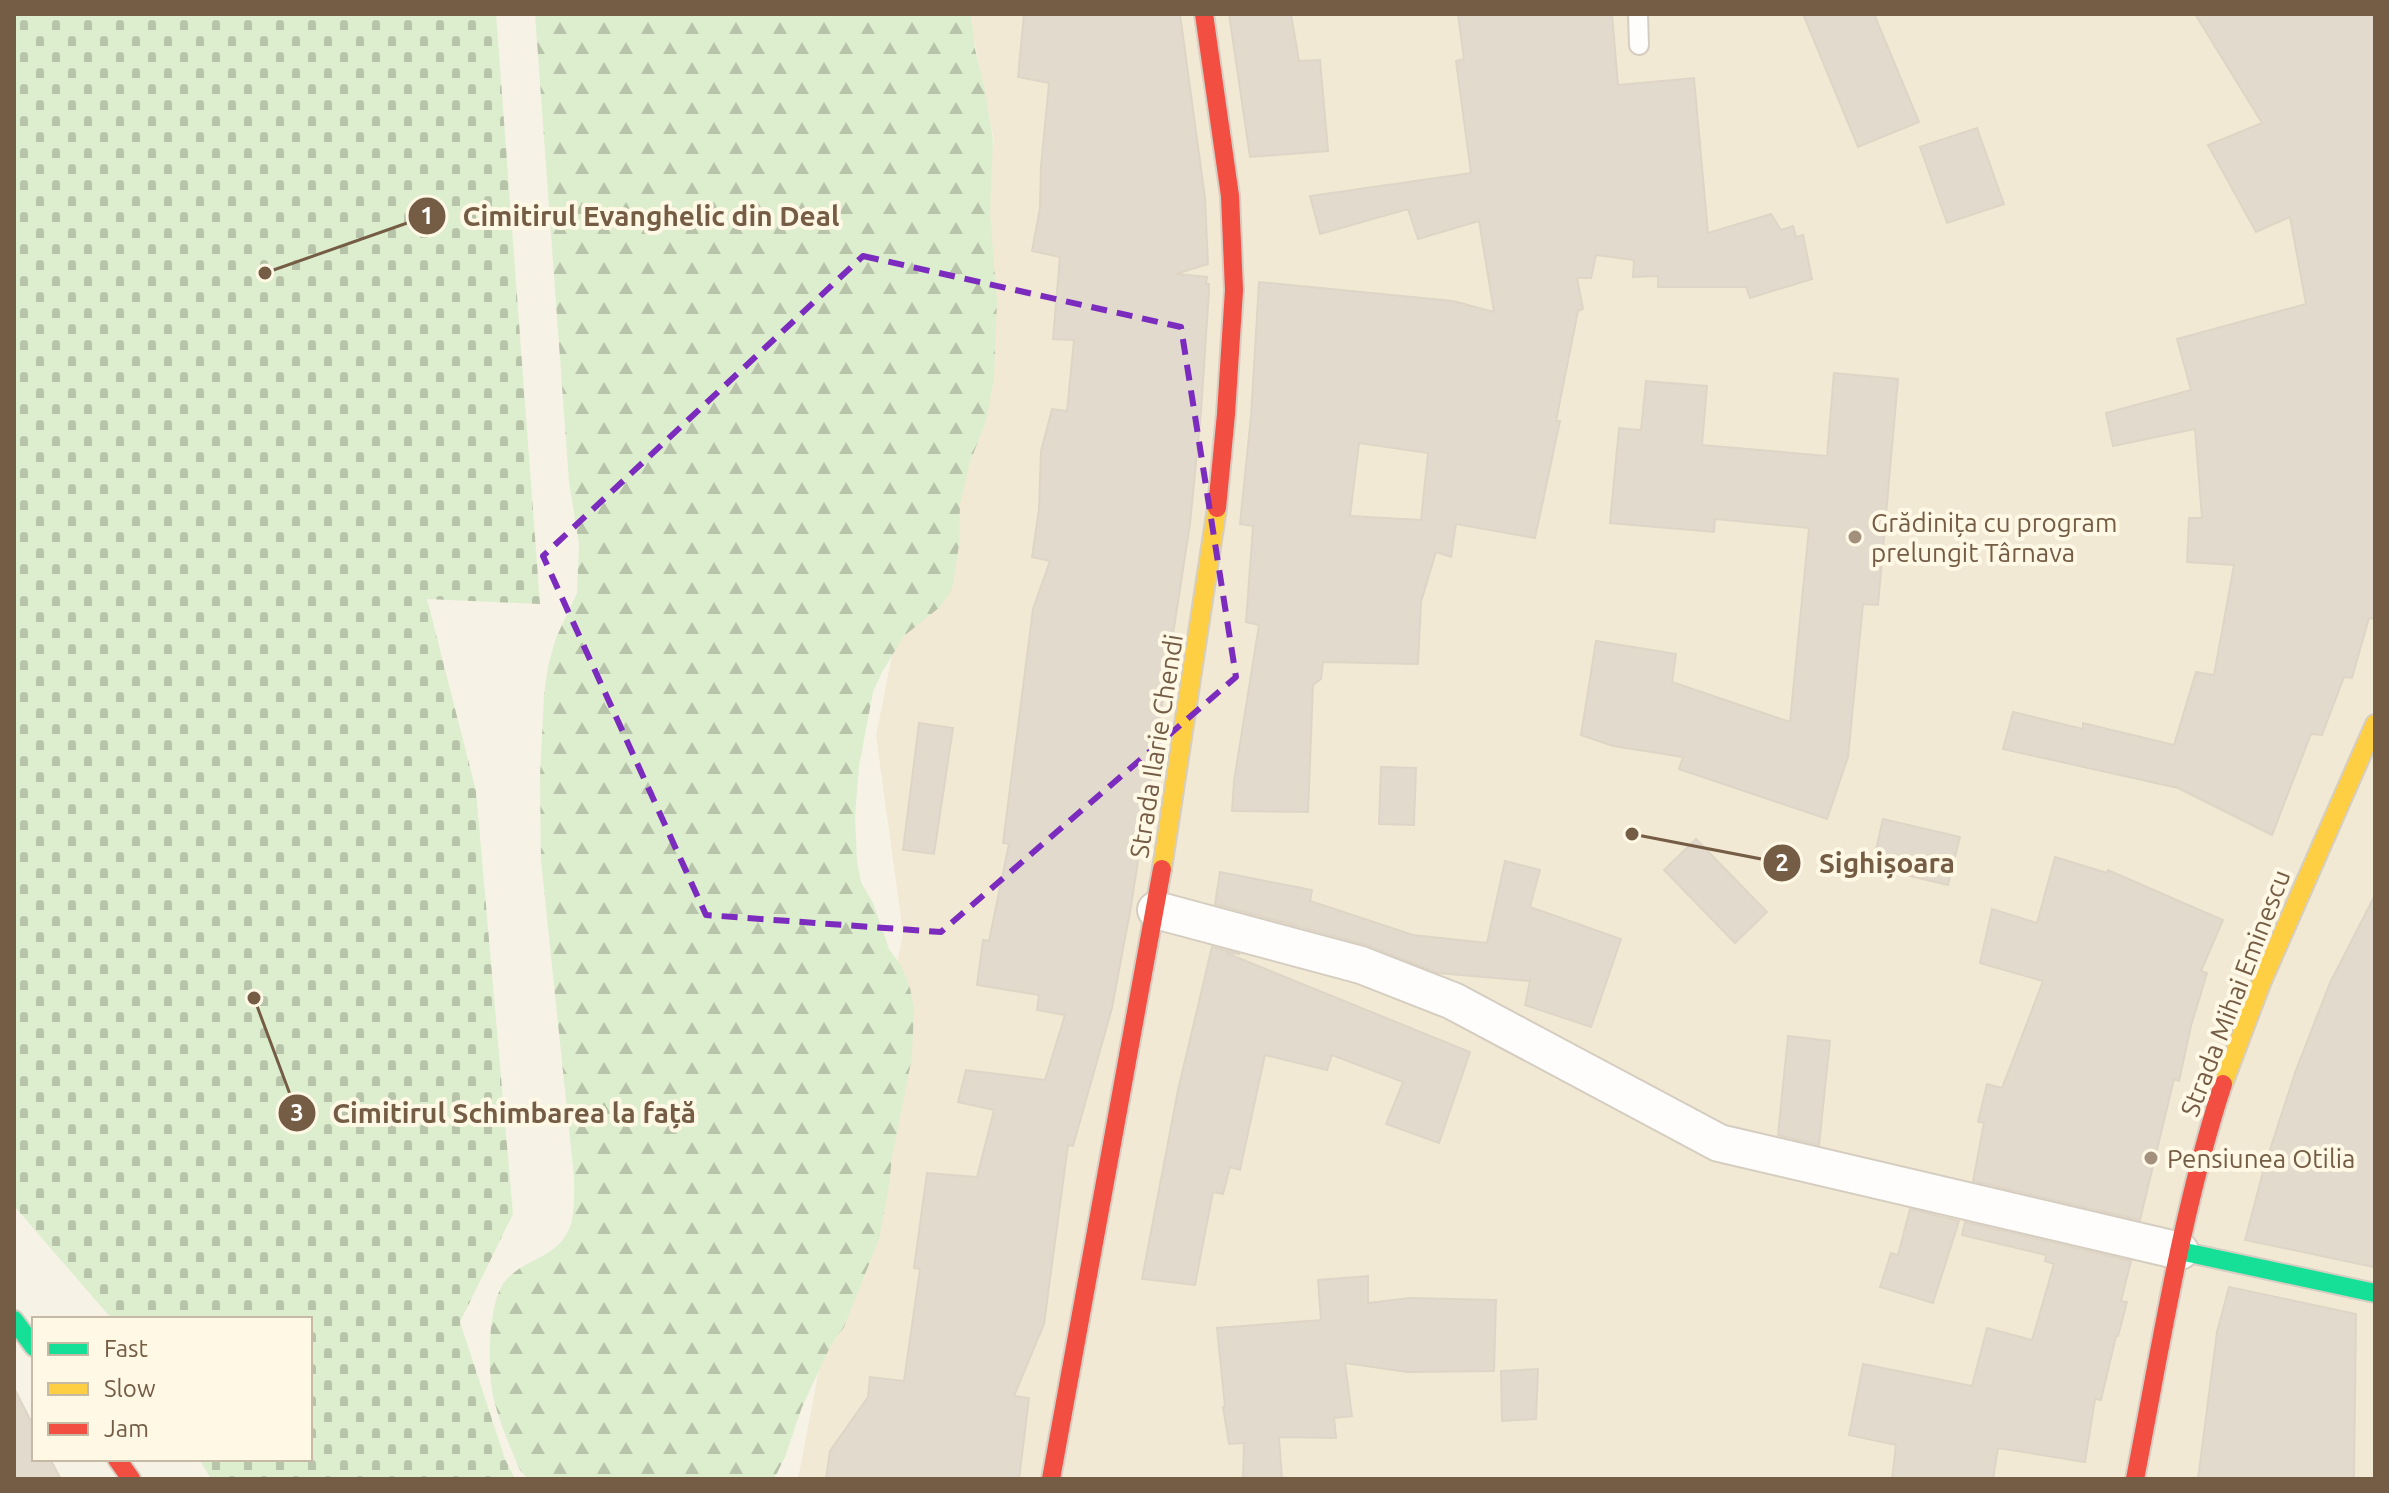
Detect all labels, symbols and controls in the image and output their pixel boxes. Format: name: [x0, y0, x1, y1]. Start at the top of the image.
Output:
callout: Cimitirul Evanghelic din Deal: [407, 190, 856, 242]
text: Cimitirul Evanghelic din Deal: [463, 200, 839, 231]
text: 1: [420, 202, 434, 229]
place label: Grădinița cu program prelungit Târnava: [1871, 508, 2117, 567]
marker: Grădinița cu program prelungit Târnava: [1846, 528, 1864, 546]
street label: Strada Ilarie Chendi: [1124, 632, 1188, 860]
callout: Sighișoara: [1762, 837, 1971, 889]
text: Sighișoara: [1819, 847, 1955, 879]
text: 2: [1775, 849, 1789, 876]
street label: Strada Mihai Eminescu: [2175, 866, 2295, 1120]
callout: Cimitirul Schimbarea la față: [277, 1087, 712, 1139]
text: Cimitirul Schimbarea la față: [332, 1097, 696, 1129]
text: 3: [290, 1099, 304, 1126]
place label: Pensiunea Otilia: [2167, 1144, 2355, 1173]
marker: Pensiunea Otilia: [2142, 1149, 2160, 1167]
legend: [32, 1317, 312, 1461]
text: Fast: [104, 1335, 148, 1362]
text: Slow: [104, 1375, 156, 1402]
text: Jam: [104, 1415, 149, 1442]

